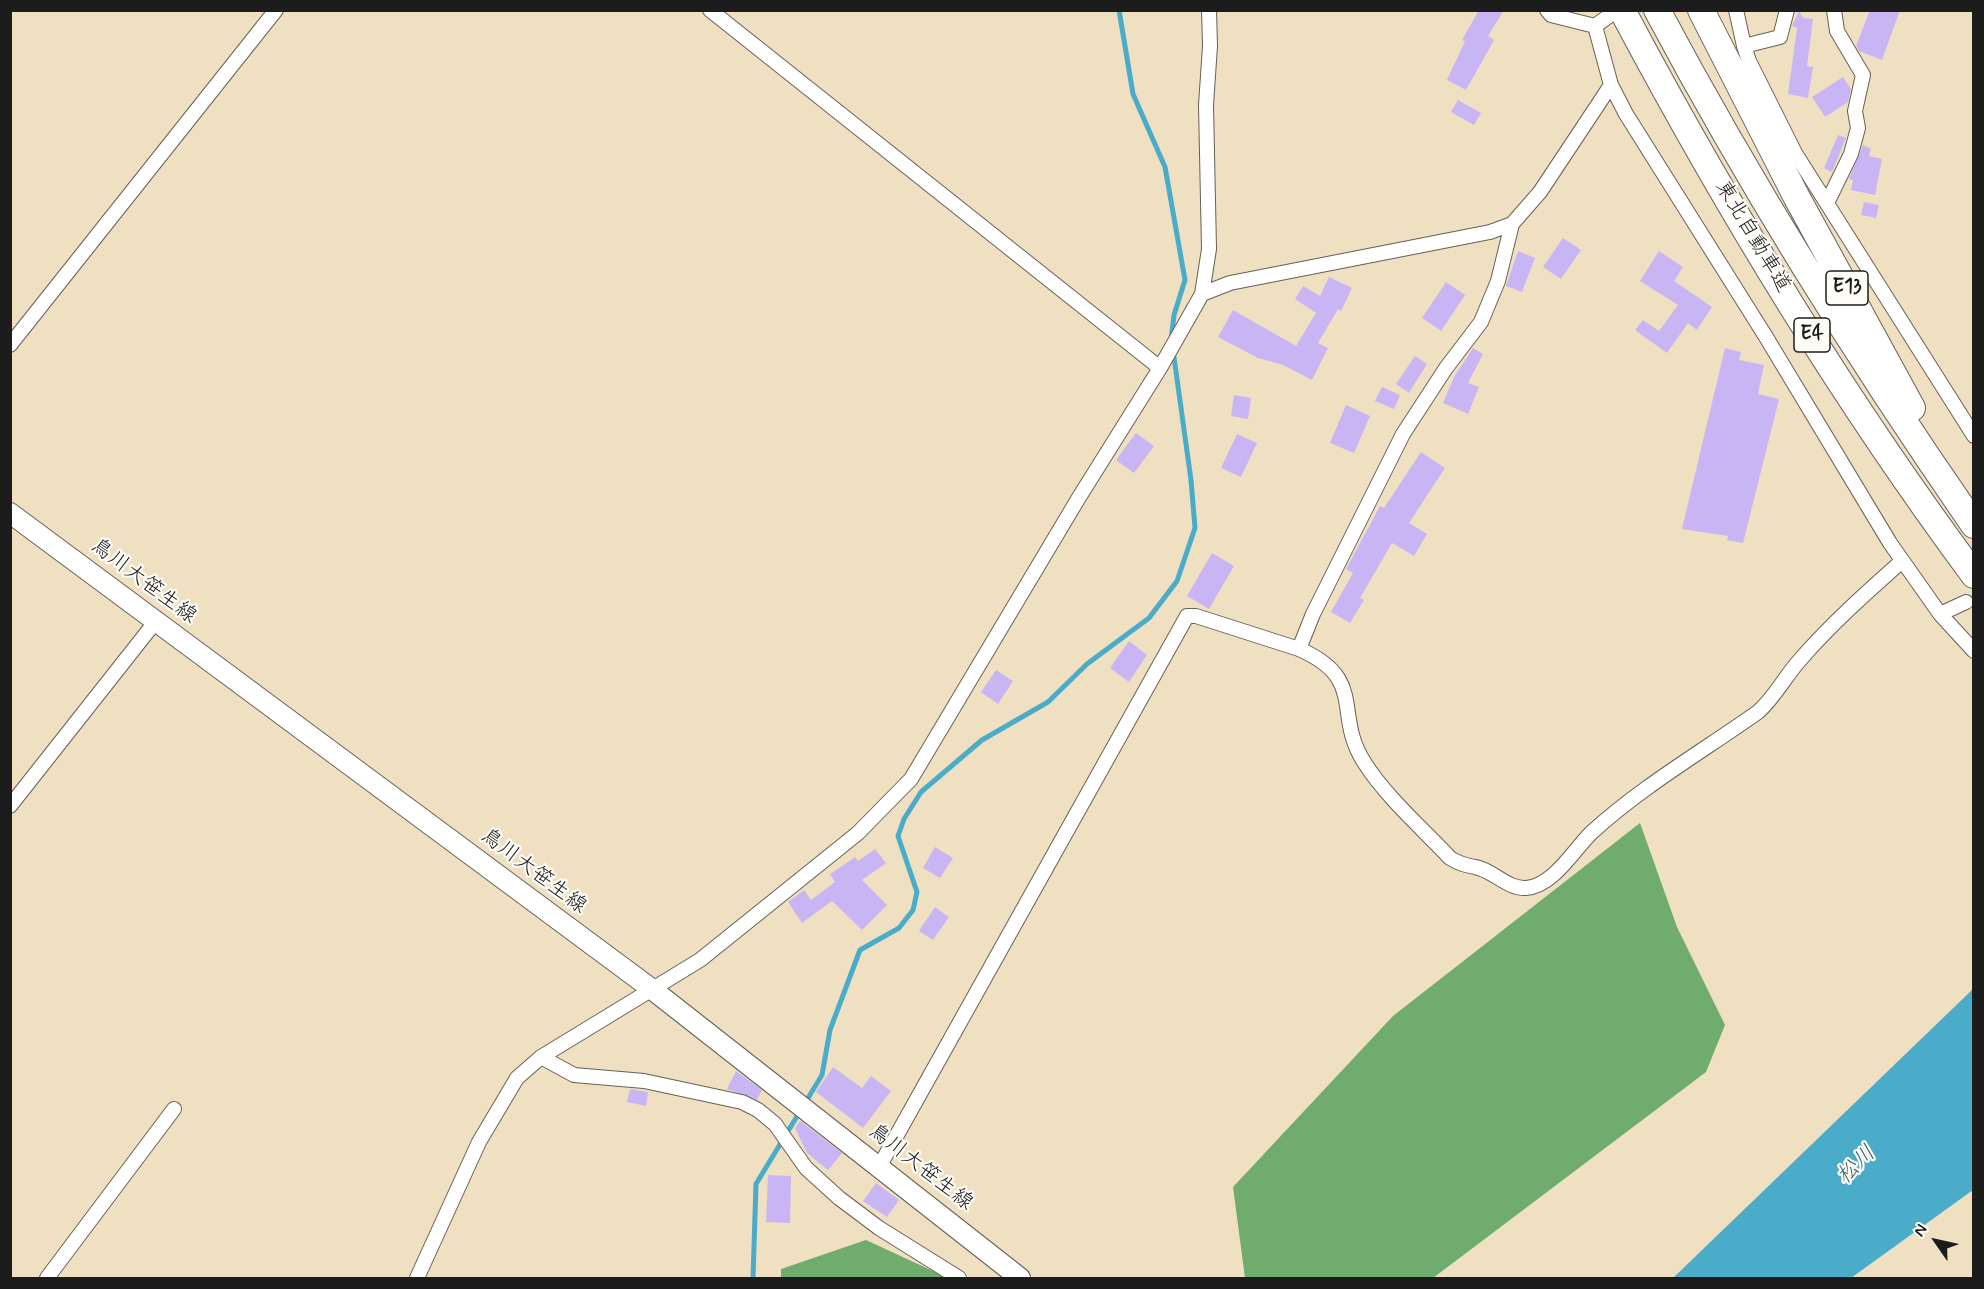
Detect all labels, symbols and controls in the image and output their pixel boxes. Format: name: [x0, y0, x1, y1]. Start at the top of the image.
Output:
street label: 東北自動車道: [1709, 177, 1795, 297]
road number: E13: [1826, 271, 1868, 305]
road number: E4: [1794, 318, 1830, 352]
street label: 鳥川大笹生線: [85, 534, 201, 630]
street label: 鳥川大笹生線: [475, 824, 591, 920]
street label: 鳥川大笹生線: [863, 1119, 977, 1217]
water label: 松川: [1832, 1141, 1882, 1191]
north arrow: [1906, 1211, 1966, 1271]
text: N: [1909, 1220, 1932, 1241]

